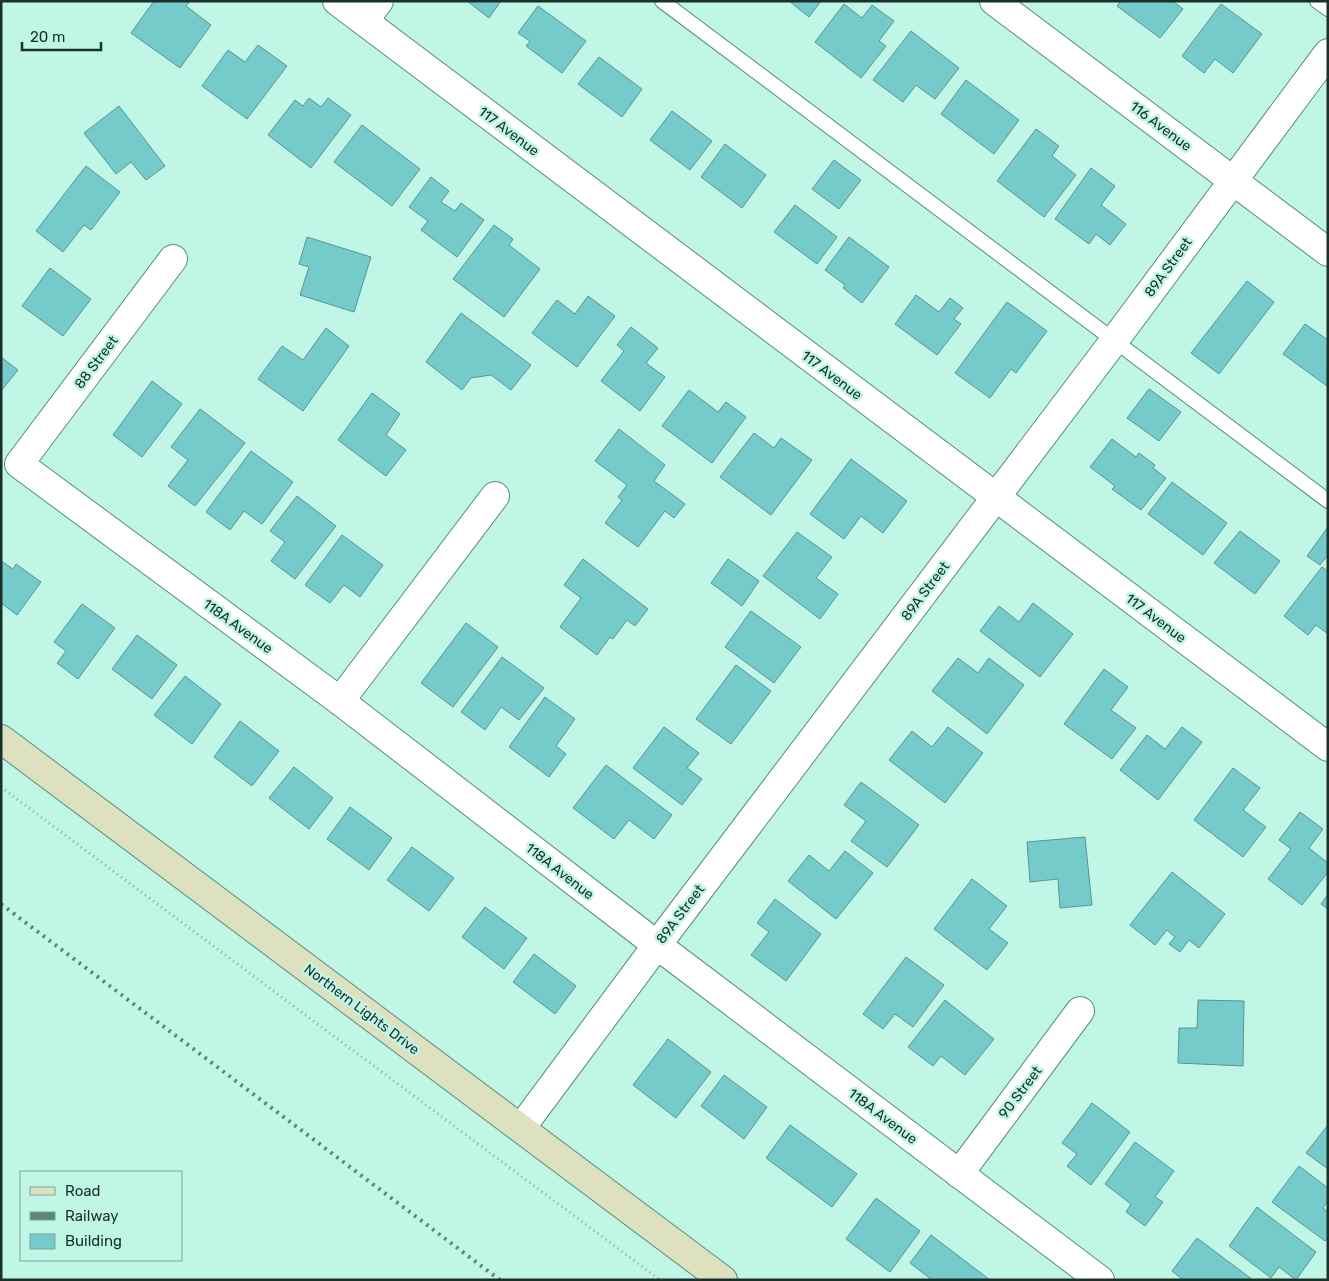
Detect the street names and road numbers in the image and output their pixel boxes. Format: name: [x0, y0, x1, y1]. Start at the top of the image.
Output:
street label: 116 Avenue: [1127, 98, 1195, 155]
street label: 117 Avenue: [475, 103, 542, 160]
street label: 89A Street: [1141, 234, 1196, 300]
street label: 88 Street: [71, 332, 122, 392]
street label: 117 Avenue: [798, 347, 865, 404]
street label: 89A Street: [898, 558, 953, 624]
street label: 117 Avenue: [1122, 590, 1189, 647]
street label: 118A Avenue: [200, 595, 276, 657]
street label: 118A Avenue: [522, 839, 597, 903]
street label: 89A Street: [653, 881, 708, 947]
street label: Northern Lights Drive: [301, 960, 423, 1058]
street label: 90 Street: [995, 1062, 1046, 1122]
street label: 118A Avenue: [845, 1085, 921, 1148]

